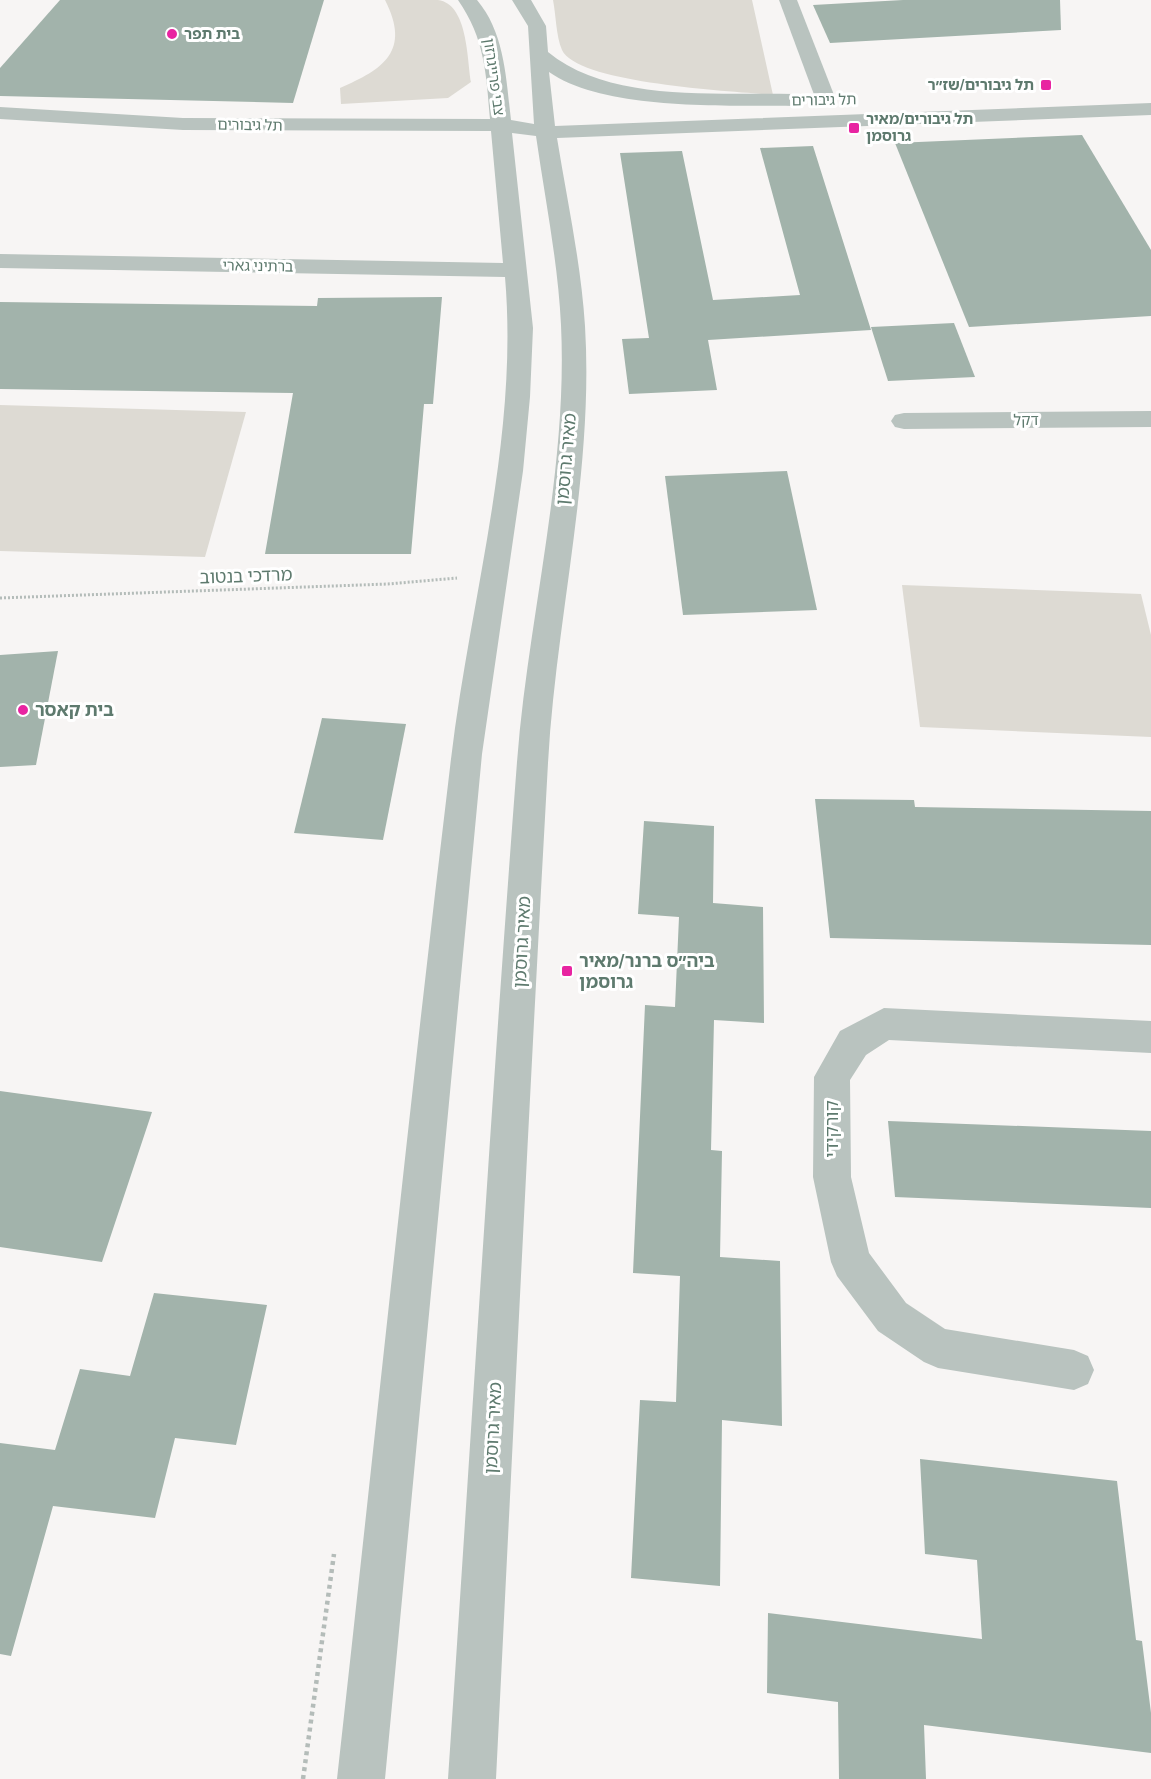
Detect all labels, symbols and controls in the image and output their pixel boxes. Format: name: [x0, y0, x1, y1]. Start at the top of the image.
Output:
place label: בית תפר: [184, 25, 240, 43]
marker: בית תפר: [165, 27, 179, 41]
street label: צבי פרייגרזון: [480, 37, 508, 117]
place label: תל גיבורים/שז״ר: [928, 76, 1034, 94]
marker: תל גיבורים/שז״ר: [1039, 78, 1053, 92]
street label: תל גיבורים: [791, 90, 857, 110]
place label: תל גיבורים/מאיר גרוסמן: [866, 110, 973, 145]
street label: תל גיבורים: [217, 115, 283, 135]
marker: תל גיבורים/מאיר גרוסמן: [847, 121, 861, 135]
street label: ברתיני גארי: [222, 256, 294, 276]
street label: דקל: [1013, 411, 1039, 429]
street label: מאיר גרוסמן: [551, 412, 580, 506]
street label: מרדכי בנטוב: [199, 563, 293, 588]
place label: בית קאסר: [35, 699, 114, 720]
marker: בית קאסר: [16, 703, 30, 717]
street label: מאיר גרוסמן: [509, 895, 534, 989]
place label: ביה״ס ברנר/מאיר גרוסמן: [579, 950, 715, 992]
marker: ביה״ס ברנר/מאיר גרוסמן: [560, 964, 574, 978]
street label: קורקידי: [821, 1100, 842, 1158]
street label: מאיר גרוסמן: [480, 1381, 505, 1475]

